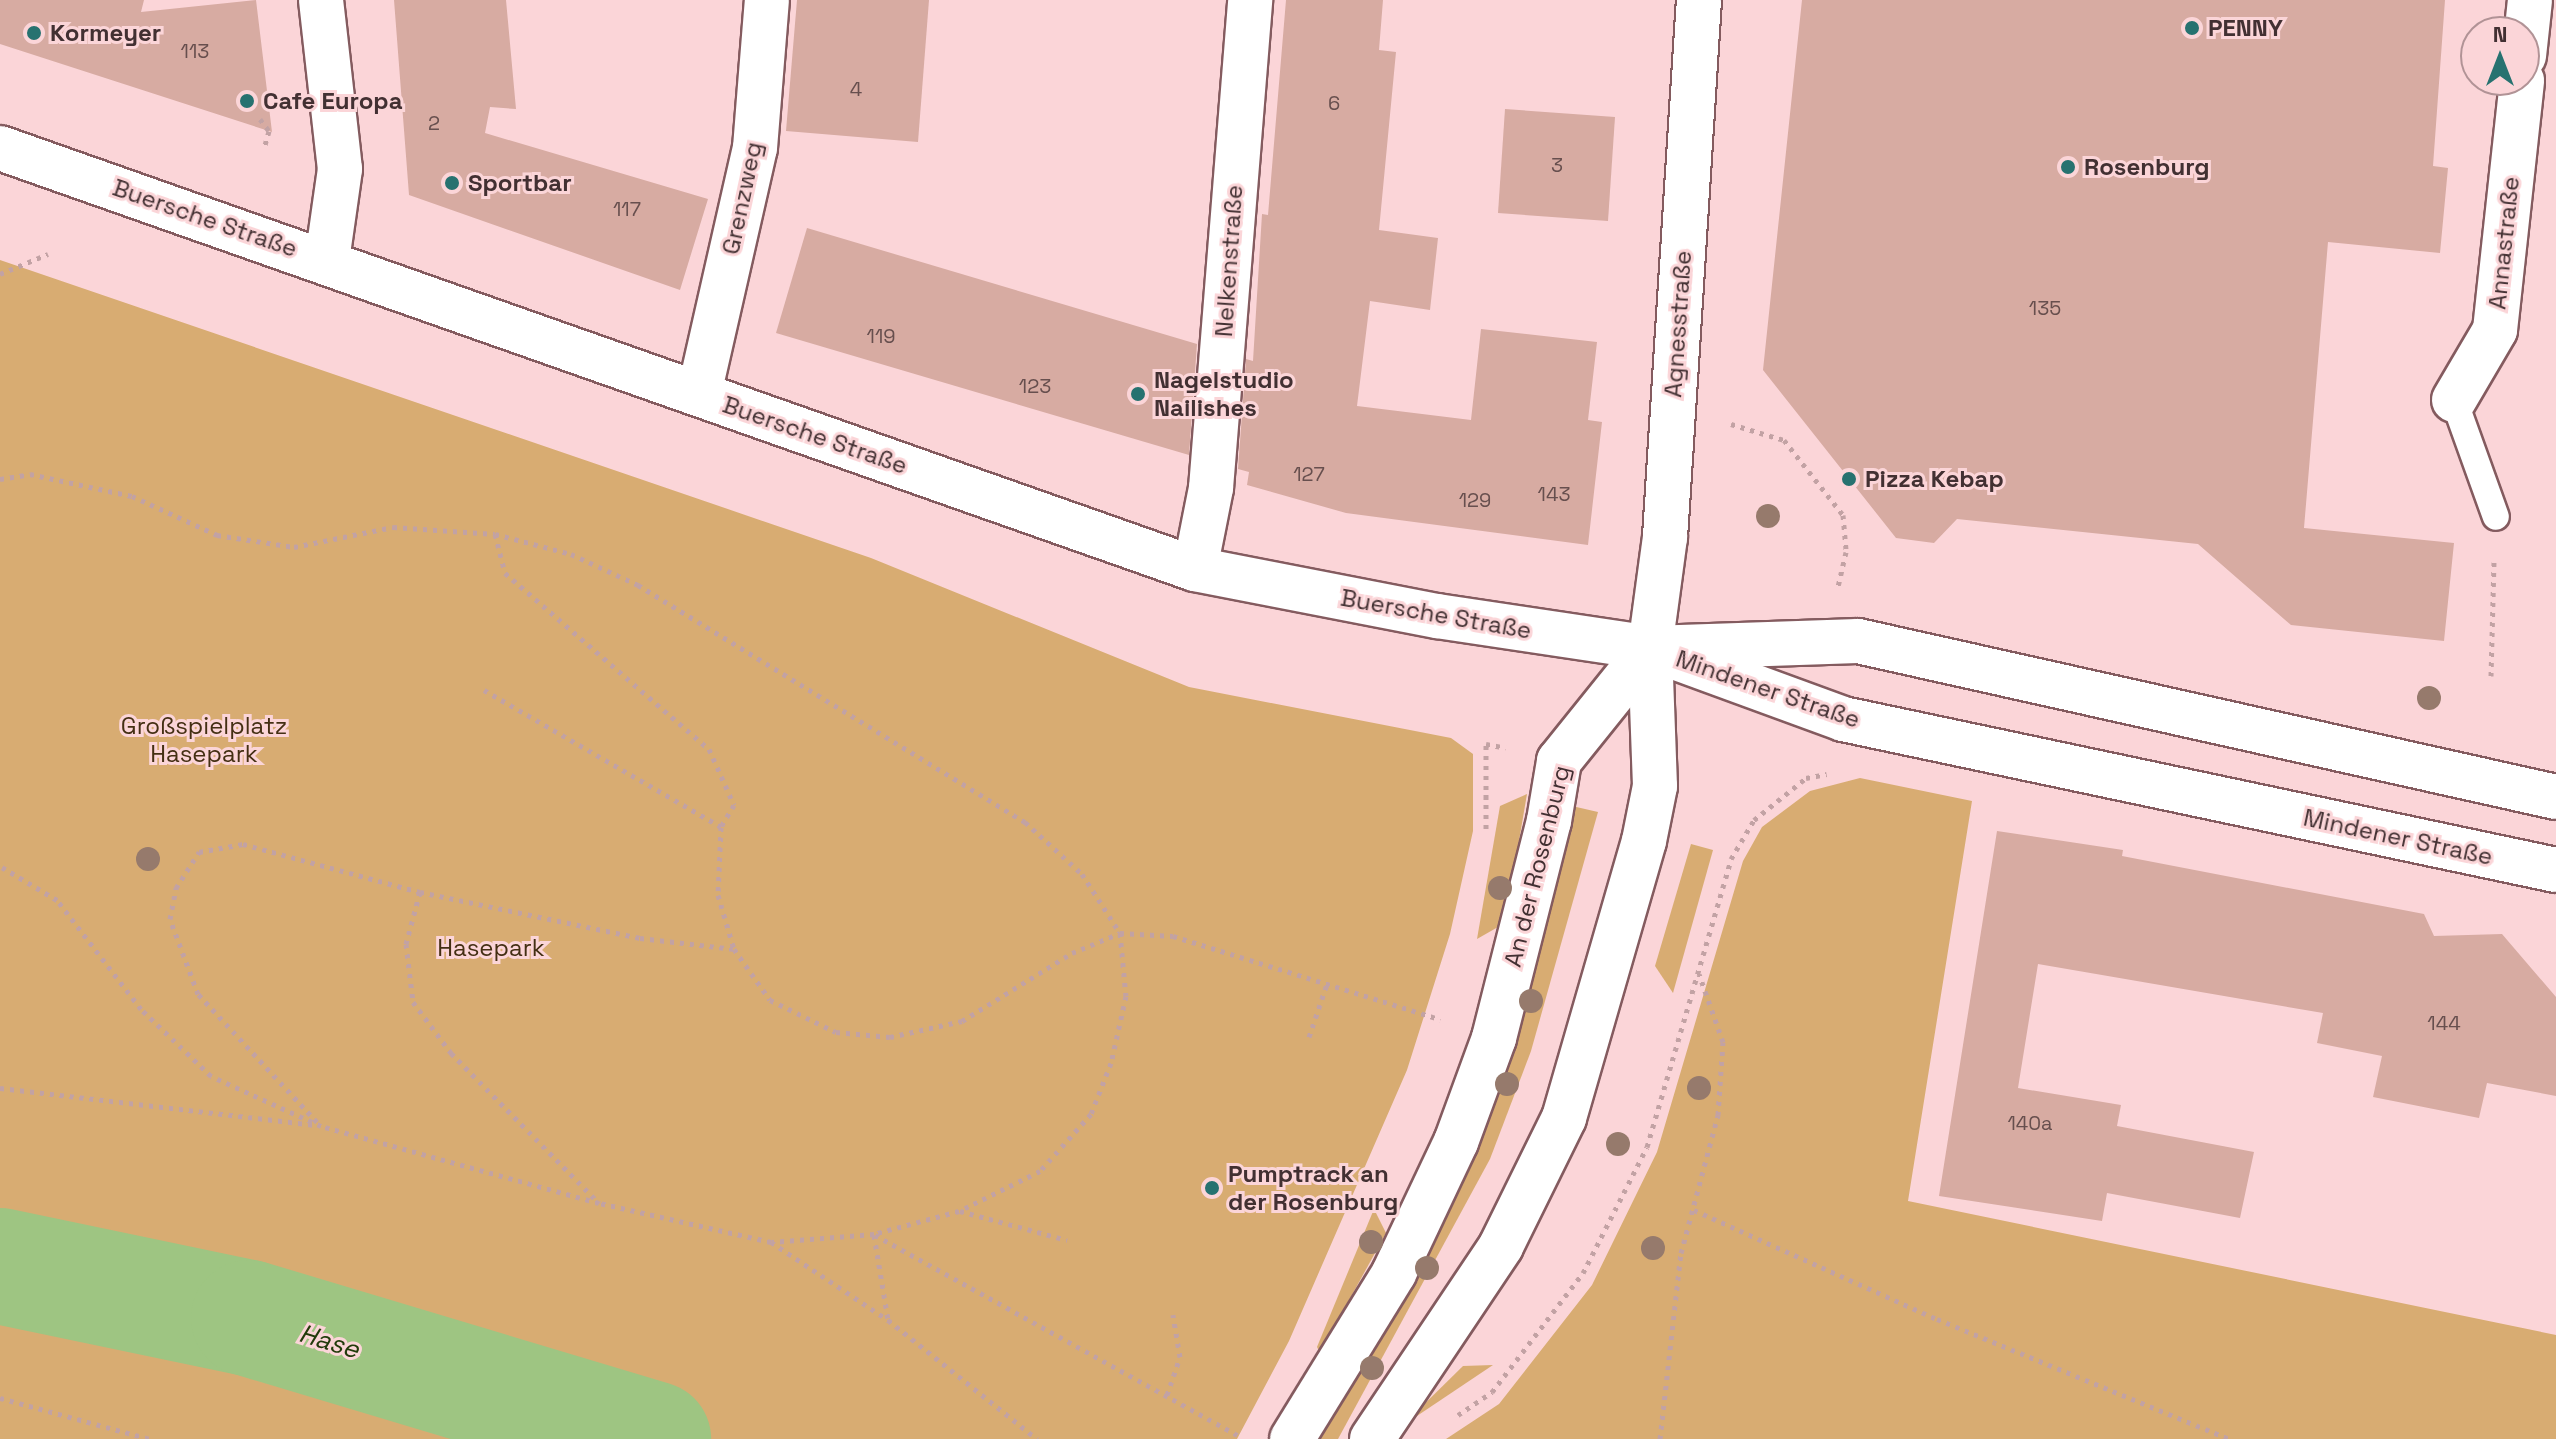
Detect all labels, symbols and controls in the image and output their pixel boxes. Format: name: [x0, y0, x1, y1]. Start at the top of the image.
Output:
place label: PENNY: [2208, 14, 2283, 42]
north arrow: [2460, 16, 2540, 96]
place label: Kormeyer: [50, 19, 161, 47]
marker: PENNY: [2183, 19, 2201, 37]
text: N: [2493, 20, 2507, 48]
marker: Kormeyer: [25, 24, 43, 42]
house number: 113: [181, 39, 209, 63]
house number: 4: [850, 77, 862, 101]
place label: Cafe Europa: [263, 87, 403, 115]
house number: 6: [1328, 91, 1340, 115]
marker: Cafe Europa: [238, 92, 256, 110]
house number: 2: [428, 111, 440, 135]
street label: Grenzweg: [716, 139, 768, 257]
house number: 3: [1551, 153, 1563, 177]
place label: Rosenburg: [2084, 153, 2210, 181]
marker: Rosenburg: [2059, 158, 2077, 176]
place label: Sportbar: [468, 169, 572, 197]
street label: Buersche Straße: [109, 173, 301, 263]
marker: Sportbar: [443, 174, 461, 192]
street label: Annastraße: [2483, 175, 2525, 311]
street label: Nelkenstraße: [1209, 184, 1249, 338]
house number: 117: [613, 197, 641, 221]
street label: Agnesstraße: [1658, 250, 1698, 398]
house number: 135: [2029, 296, 2061, 320]
house number: 119: [867, 324, 895, 348]
place label: Nagelstudio Nailishes: [1154, 366, 1294, 422]
house number: 123: [1019, 374, 1051, 398]
marker: Nagelstudio Nailishes: [1129, 385, 1147, 403]
street label: Buersche Straße: [719, 390, 911, 480]
house number: 127: [1293, 462, 1325, 486]
place label: Pizza Kebap: [1865, 465, 2004, 493]
marker: Pizza Kebap: [1840, 470, 1858, 488]
house number: 143: [1538, 482, 1570, 506]
house number: 129: [1459, 488, 1491, 512]
street label: Buersche Straße: [1338, 583, 1534, 645]
street label: Mindener Straße: [1672, 644, 1864, 734]
park label: Großspielplatz Hasepark: [121, 712, 287, 768]
street label: An der Rosenburg: [1498, 762, 1576, 970]
street label: Mindener Straße: [2301, 803, 2495, 871]
park label: Hasepark: [437, 934, 545, 962]
house number: 144: [2427, 1011, 2461, 1035]
house number: 140a: [2007, 1111, 2053, 1135]
place label: Pumptrack an der Rosenburg: [1228, 1160, 1398, 1216]
marker: Pumptrack an der Rosenburg: [1203, 1179, 1221, 1197]
water label: Hase: [295, 1318, 363, 1366]

